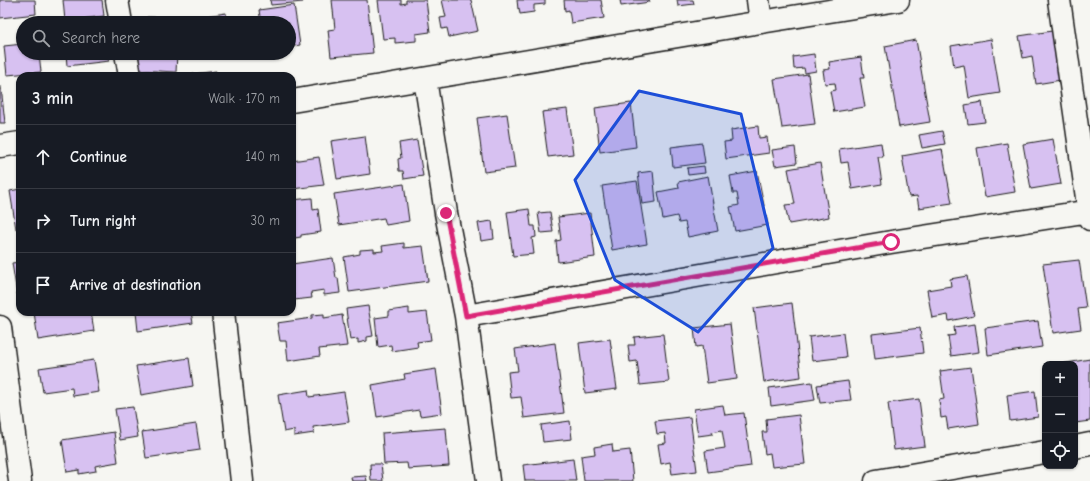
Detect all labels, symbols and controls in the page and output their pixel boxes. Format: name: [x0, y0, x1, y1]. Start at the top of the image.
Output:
search box: [16, 16, 296, 60]
icon: search: [30, 27, 52, 49]
text: Search here: [62, 29, 140, 47]
text: 3 min: [32, 89, 73, 108]
text: Walk · 170 m: [208, 91, 280, 106]
icon: ahead: [32, 146, 54, 168]
text: Continue: [70, 148, 127, 166]
text: 140 m: [246, 149, 280, 164]
route end: [437, 204, 455, 222]
icon: right: [32, 210, 54, 232]
text: Turn right: [70, 212, 136, 230]
text: 30 m: [250, 213, 280, 228]
route start: [882, 233, 900, 251]
icon: arrive: [32, 274, 54, 296]
text: Arrive at destination: [70, 276, 201, 294]
map controls: [1042, 361, 1078, 469]
button: +: [1042, 361, 1078, 397]
button: −: [1042, 397, 1078, 433]
button: locate: [1042, 433, 1078, 469]

